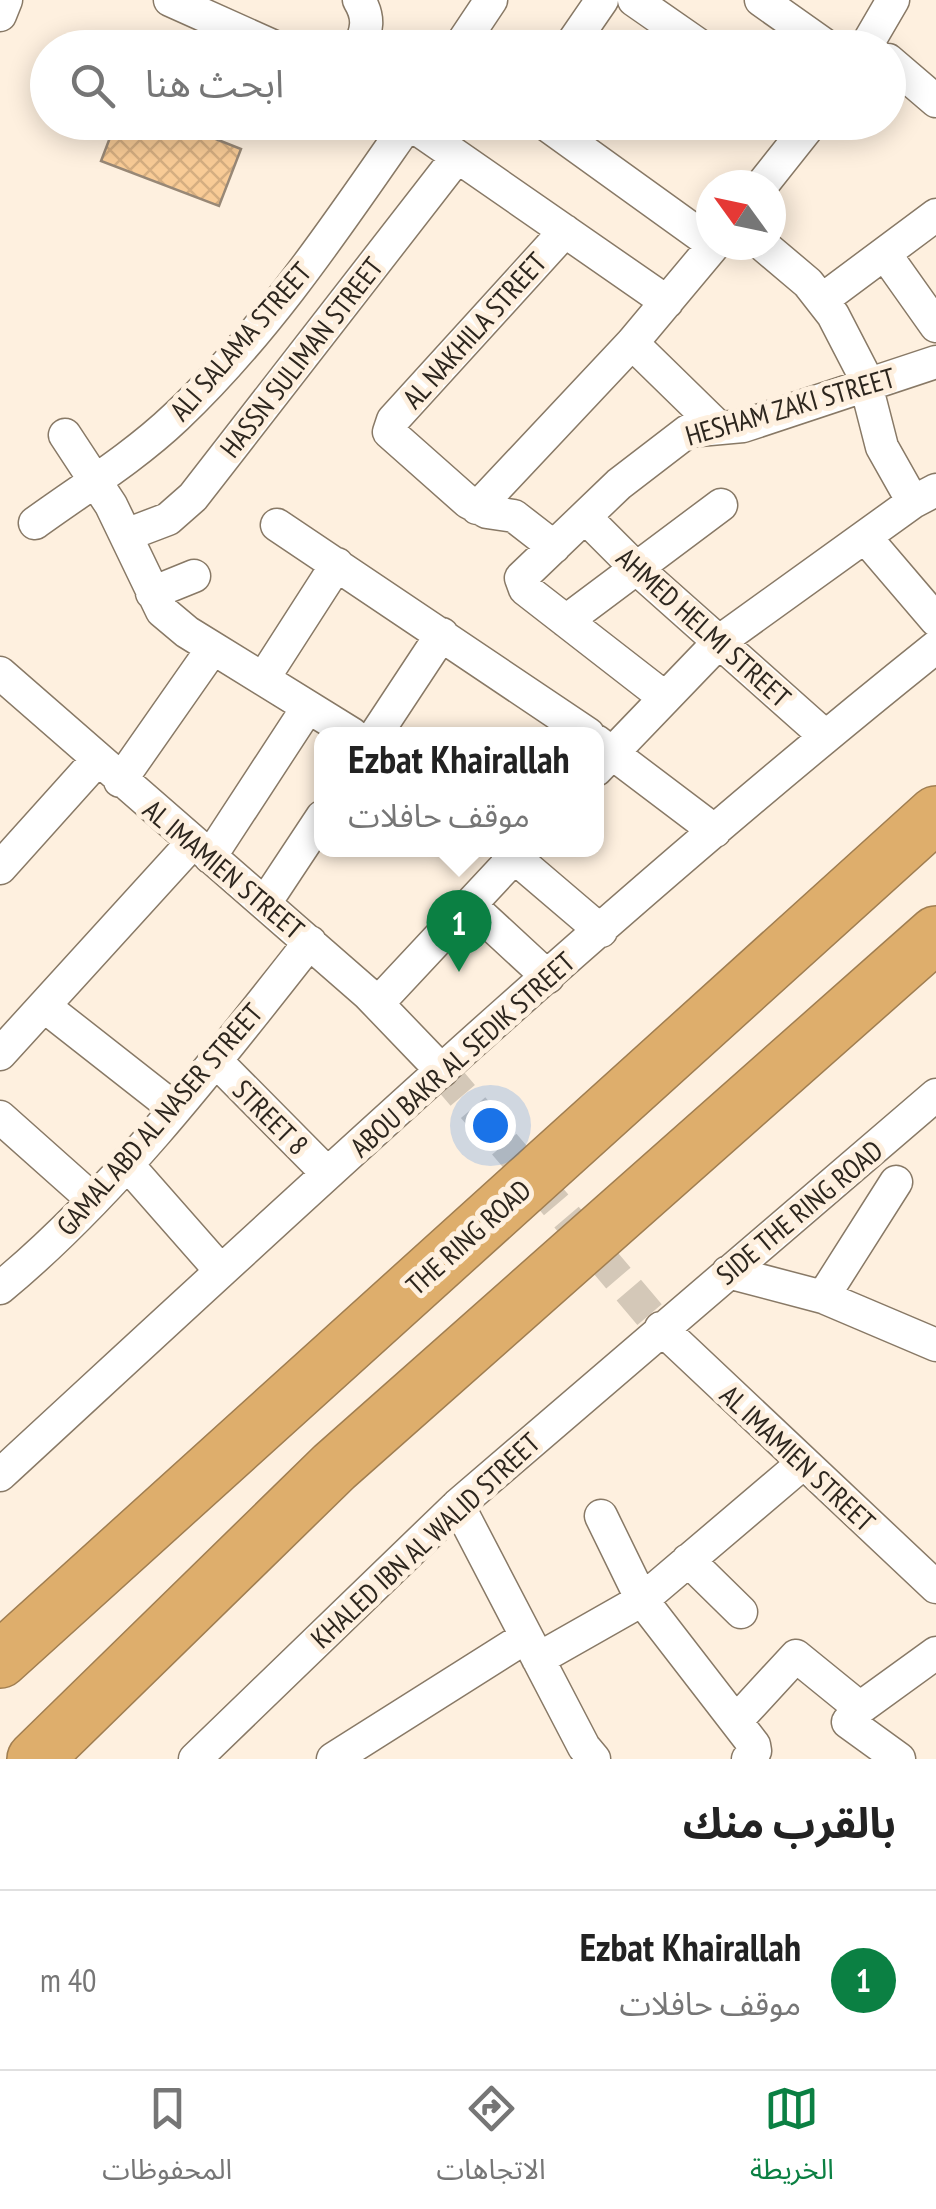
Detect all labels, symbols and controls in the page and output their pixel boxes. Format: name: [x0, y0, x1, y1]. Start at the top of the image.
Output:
search box: [30, 30, 906, 140]
icon: search: [65, 58, 120, 113]
text: ابحث هنا: [145, 58, 284, 107]
north arrow: [696, 170, 786, 260]
street label: AL NAKHILA STREET: [394, 244, 554, 416]
street label: HASSN SULIMAN STREET: [211, 249, 391, 465]
street label: ALI SALAMA STREET: [161, 254, 319, 428]
street label: HESHAM ZAKI STREET: [681, 358, 900, 454]
street label: AHMED HELMI STREET: [609, 539, 799, 715]
popup: [314, 727, 604, 857]
text: Ezbat Khairallah: [348, 734, 570, 783]
street label: AL IMAMIEN STREET: [136, 791, 313, 948]
text: موقف حافلات: [348, 794, 530, 836]
pin: 1: [426, 890, 492, 972]
street label: ABOU BAKR AL SEDIK STREET: [342, 943, 582, 1165]
street label: GAMAL ABD AL NASER STREET: [48, 995, 270, 1243]
street label: STREET 8: [225, 1071, 317, 1163]
your location: [465, 1100, 516, 1151]
street label: SIDE THE RING ROAD: [708, 1132, 890, 1292]
street label: THE RING ROAD: [398, 1171, 538, 1303]
street label: AL IMAMIEN STREET: [713, 1377, 884, 1540]
street label: KHALED IBN AL WALID STREET: [303, 1424, 548, 1656]
text: بالقرب منك: [683, 1795, 896, 1850]
text: Ezbat Khairallah: [580, 1922, 801, 1971]
text: 40 m: [40, 1959, 96, 2001]
text: 1: [856, 1959, 871, 2001]
text: موقف حافلات: [619, 1982, 801, 2024]
tab: المحفوظات: [102, 2081, 232, 2200]
tab: الاتجاهات: [436, 2081, 546, 2200]
tab: الخريطة: [750, 2081, 834, 2200]

